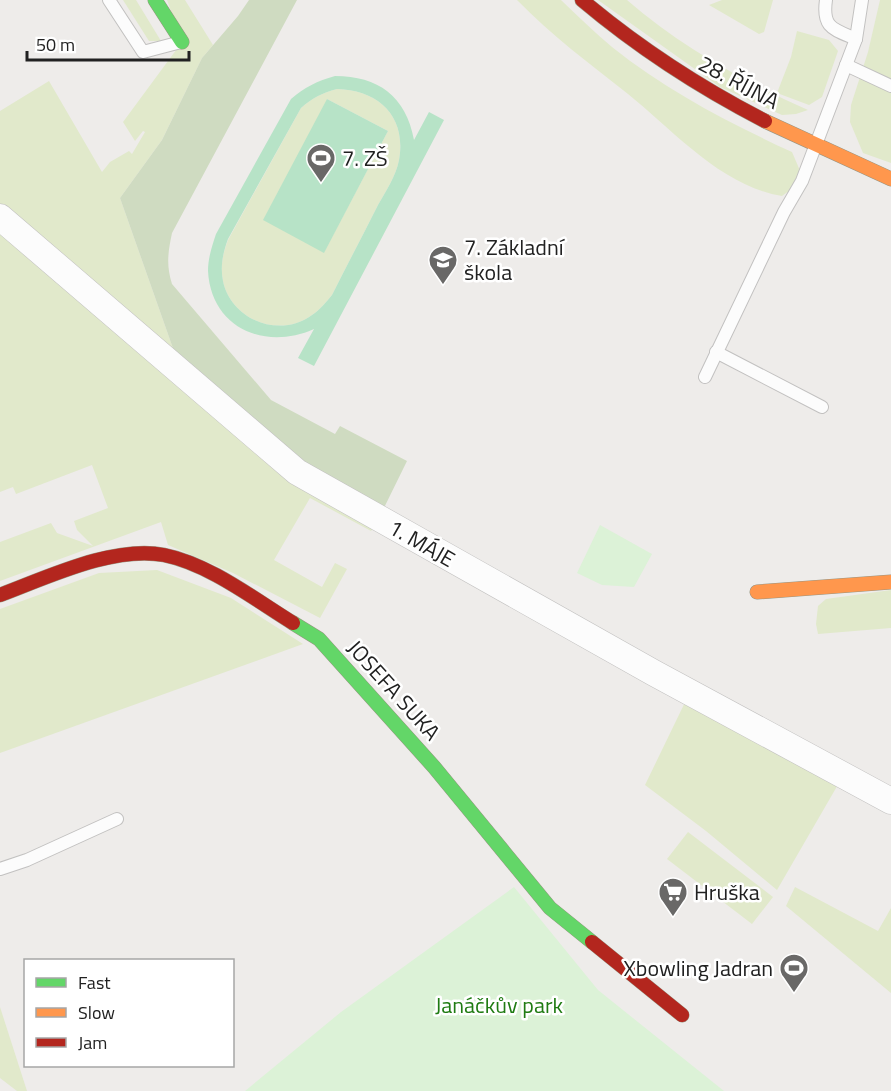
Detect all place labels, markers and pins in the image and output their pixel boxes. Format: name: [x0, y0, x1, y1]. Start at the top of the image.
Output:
place label: 7. ZŠ: [342, 141, 388, 175]
sports icon: 7. ZŠ: [305, 142, 337, 184]
place label: 7. Základní škola: [464, 230, 566, 289]
school or university icon: 7. Základní škola: [427, 244, 459, 286]
place label: Hruška: [694, 875, 760, 909]
supermarket icon: Hruška: [657, 876, 689, 918]
place label: Xbowling Jadran: [624, 951, 773, 985]
sports icon: Xbowling Jadran: [778, 952, 810, 994]

